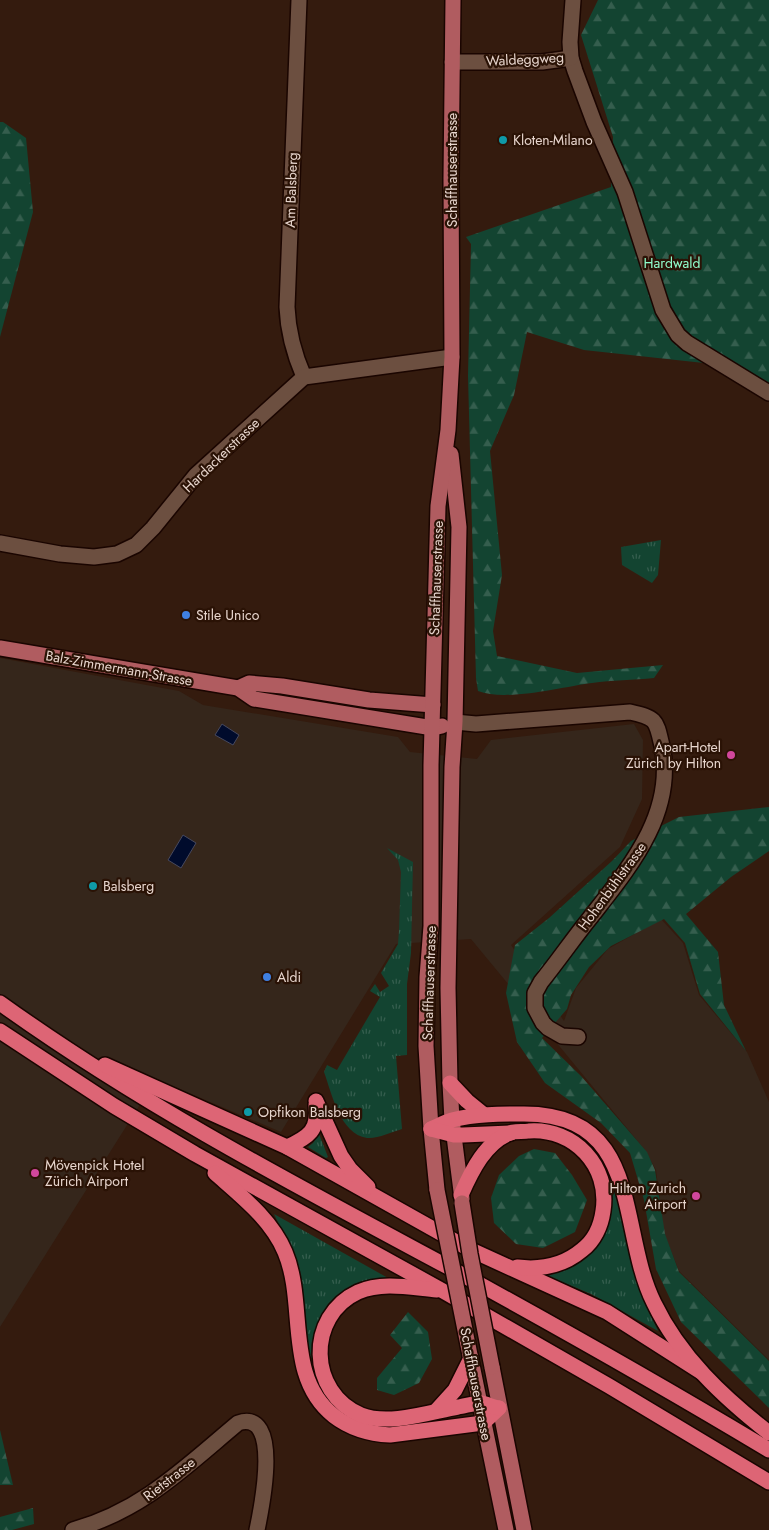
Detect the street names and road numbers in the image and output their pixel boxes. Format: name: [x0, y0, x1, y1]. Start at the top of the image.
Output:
street label: Waldeggweg: [485, 47, 565, 71]
street label: Schaffhauserstrasse: [442, 113, 462, 227]
street label: Am Balsberg: [280, 152, 302, 228]
street label: Hardackerstrasse: [178, 413, 264, 497]
street label: Schaffhauserstrasse: [424, 520, 448, 636]
street label: Balz-Zimmermann-Strasse: [44, 645, 194, 691]
street label: Hohenbühlstrasse: [573, 838, 651, 934]
street label: Schaffhauserstrasse: [417, 925, 441, 1041]
street label: Schaffhauserstrasse: [455, 1326, 497, 1442]
street label: Rietstrasse: [139, 1452, 199, 1506]

